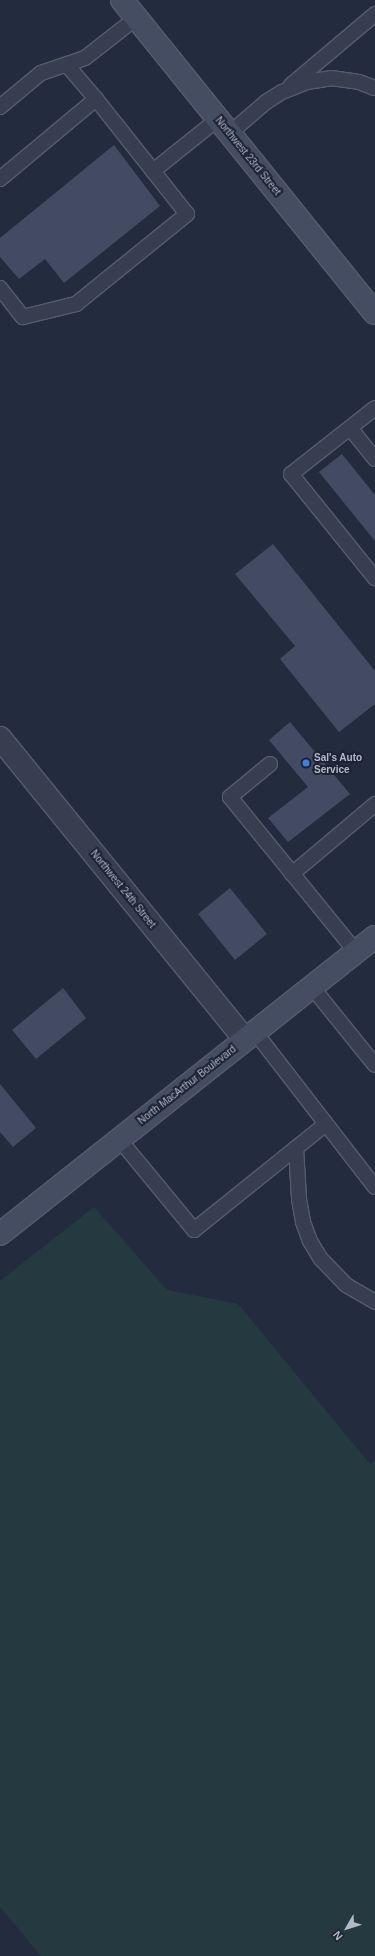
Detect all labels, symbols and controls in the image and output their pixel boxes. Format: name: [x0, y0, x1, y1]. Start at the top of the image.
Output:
street label: Northwest 23rd Street: [213, 114, 283, 198]
place label: Sal's Auto Service: [314, 751, 362, 774]
marker: Sal's Auto Service: [301, 758, 311, 768]
street label: Northwest 24th Street: [88, 848, 158, 930]
street label: North MacArthur Boulevard: [136, 1043, 238, 1127]
north arrow: [327, 1908, 367, 1948]
text: N: [331, 1929, 345, 1942]

